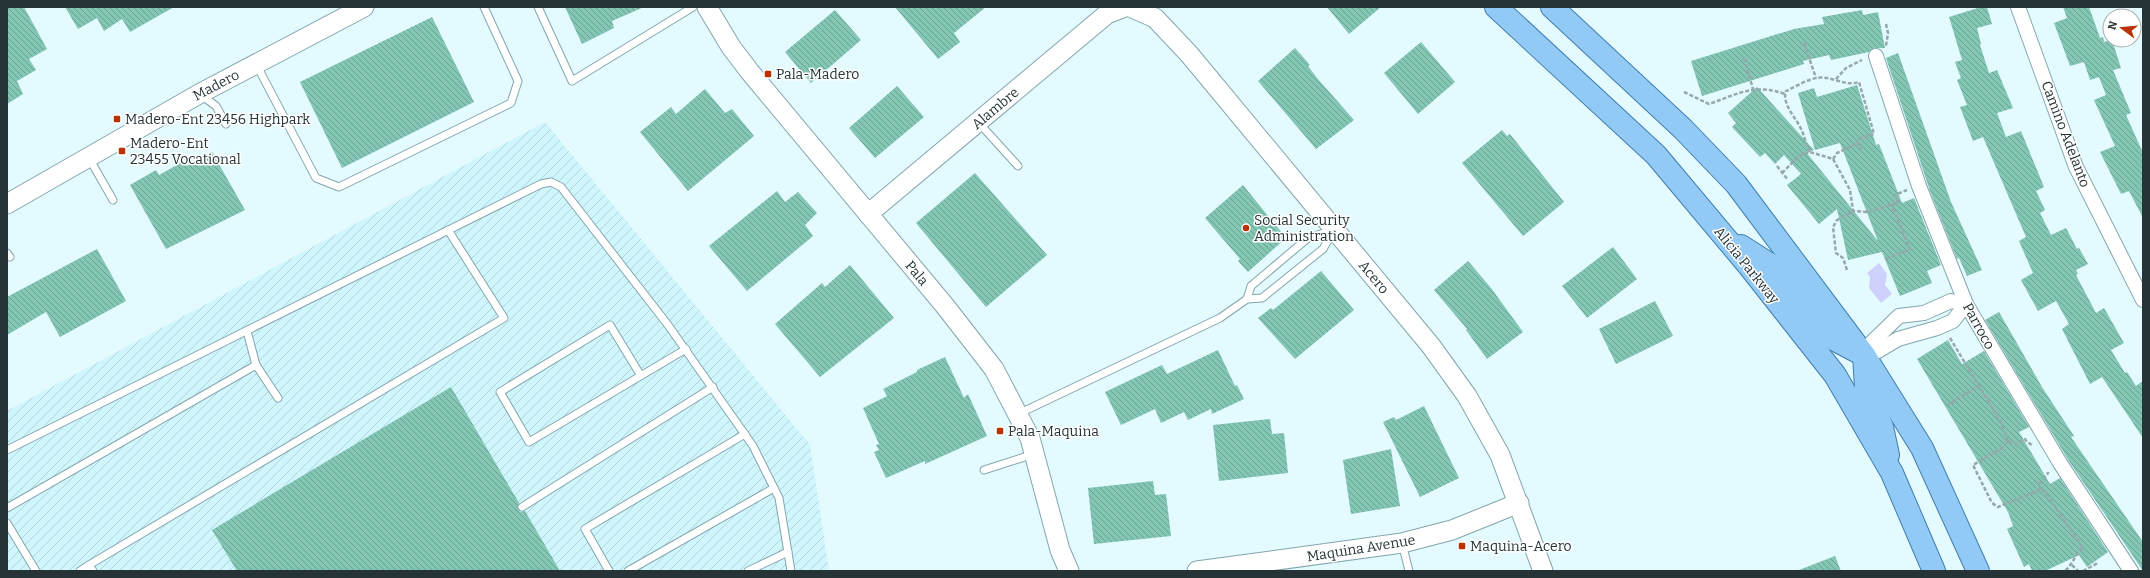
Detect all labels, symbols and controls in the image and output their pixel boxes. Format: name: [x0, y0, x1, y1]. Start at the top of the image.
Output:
north arrow: [2102, 8, 2142, 48]
text: N: [2105, 19, 2120, 31]
street label: Madero: [190, 66, 242, 105]
place label: Pala-Madero: [776, 66, 859, 83]
marker: Pala-Madero: [763, 69, 773, 79]
street label: Camino Adelanto: [2037, 79, 2094, 190]
street label: Alambre: [968, 84, 1022, 133]
place label: Madero-Ent 23456 Highpark: [125, 111, 310, 128]
marker: Madero-Ent 23456 Highpark: [112, 114, 122, 124]
place label: Madero-Ent 23455 Vocational: [130, 135, 241, 168]
marker: Madero-Ent 23455 Vocational: [117, 146, 127, 156]
place label: Social Security Administration: [1254, 212, 1354, 245]
marker: Social Security Administration: [1241, 223, 1251, 233]
street label: Alicia Parkway: [1710, 223, 1783, 308]
street label: Pala: [901, 257, 932, 289]
street label: Acero: [1355, 257, 1392, 297]
street label: Parroco: [1959, 300, 1998, 352]
place label: Pala-Maquina: [1008, 423, 1099, 440]
marker: Pala-Maquina: [995, 426, 1005, 436]
street label: Maquina Avenue: [1306, 532, 1416, 565]
place label: Maquina-Acero: [1470, 538, 1572, 555]
marker: Maquina-Acero: [1457, 541, 1467, 551]

